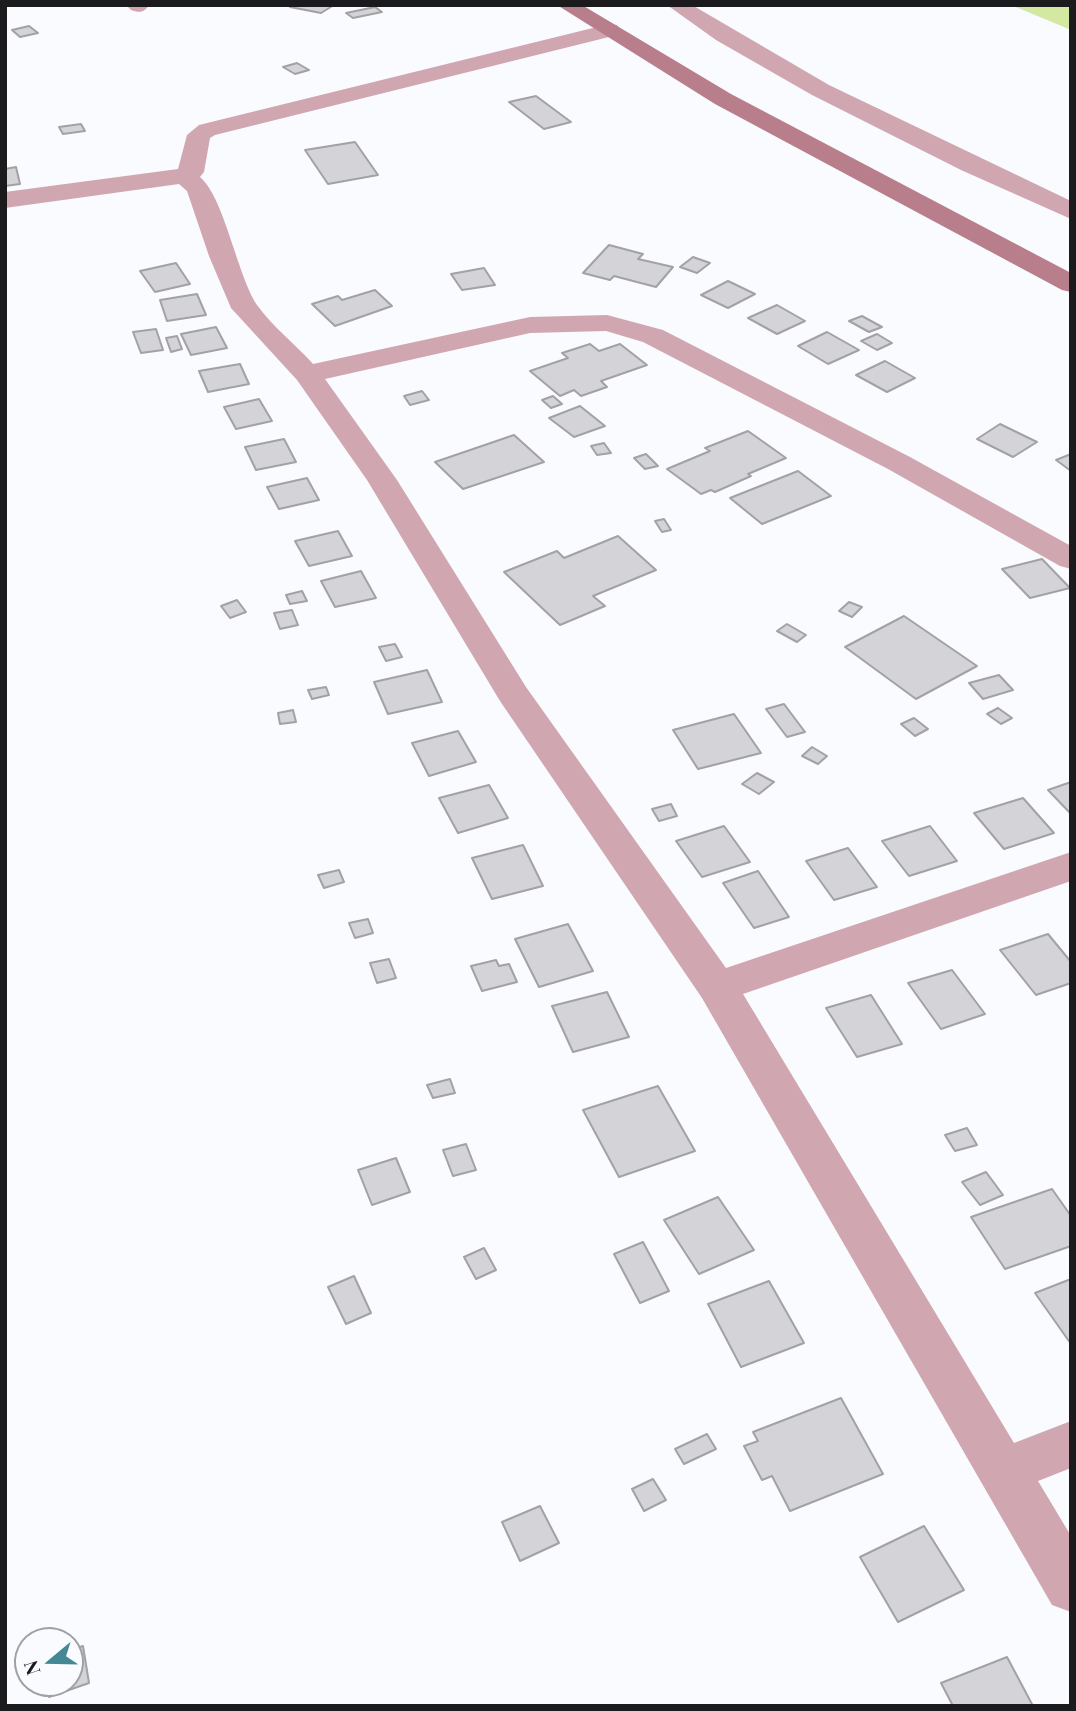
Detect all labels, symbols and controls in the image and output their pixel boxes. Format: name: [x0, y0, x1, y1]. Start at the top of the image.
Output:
north arrow: [14, 1627, 84, 1697]
text: N: [17, 1657, 46, 1679]

